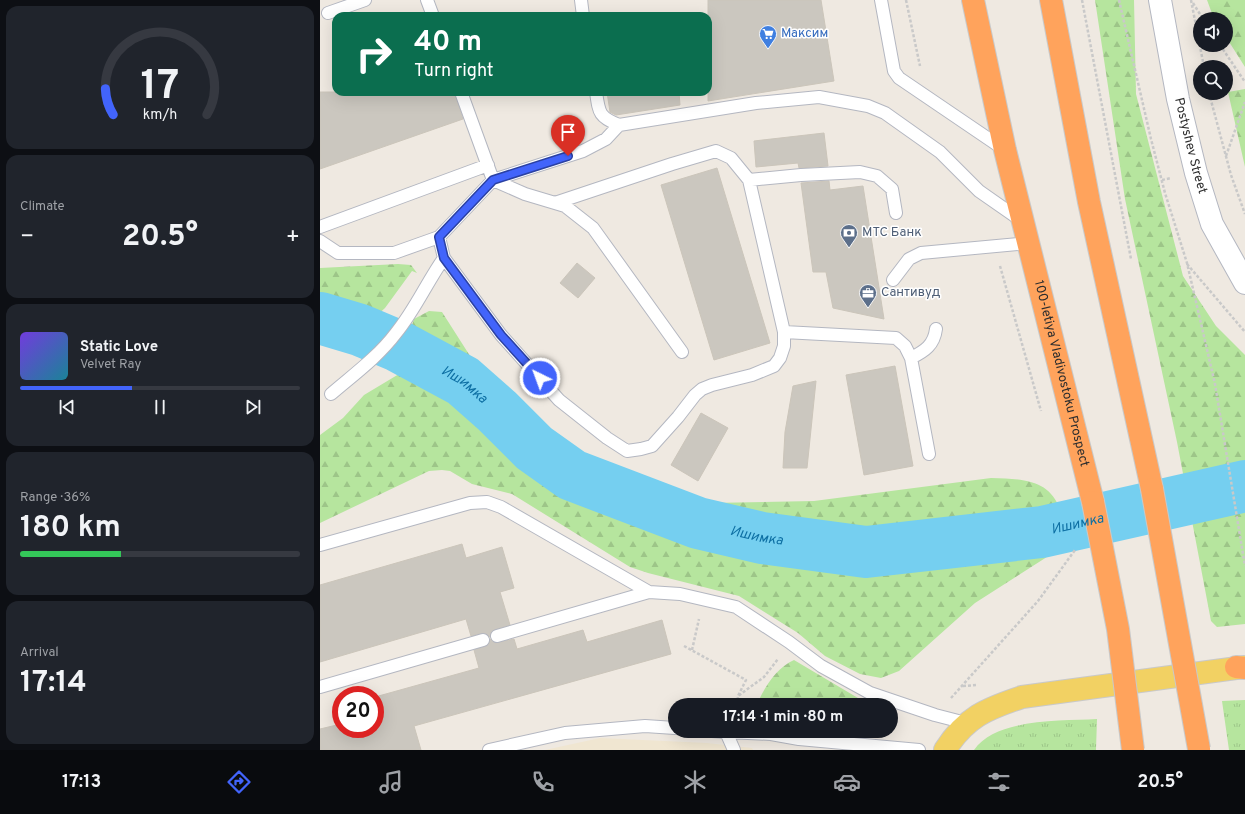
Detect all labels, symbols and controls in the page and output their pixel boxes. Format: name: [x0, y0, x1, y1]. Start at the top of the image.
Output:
map controls: [1193, 12, 1233, 100]
button: sound: [1193, 12, 1233, 52]
supermarket icon: Максим: [758, 24, 778, 49]
text: 40 m: [414, 25, 482, 61]
place label: Максим: [781, 26, 828, 42]
icon: right: [348, 28, 400, 80]
text: Turn right: [414, 60, 494, 83]
button: search: [1193, 60, 1233, 100]
text: 17: [141, 61, 179, 114]
street label: Postyshev Street: [1170, 96, 1210, 196]
text: km/h: [143, 106, 177, 124]
pin: [551, 115, 585, 156]
icon: arrive: [557, 121, 579, 143]
text: Climate: [20, 199, 65, 215]
text: 20.5°: [122, 219, 198, 256]
bank icon: МТС Банк: [839, 223, 859, 248]
text: −: [20, 224, 34, 251]
text: +: [286, 224, 300, 251]
place label: МТС Банк: [862, 225, 922, 241]
street label: 100-letiya Vladivostoku Prospect: [1030, 279, 1092, 469]
office icon: Сантивуд: [858, 283, 878, 308]
place label: Сантивуд: [881, 285, 941, 301]
text: Static Love: [80, 338, 158, 357]
text: Velvet Ray: [80, 357, 141, 373]
position arrow: [519, 357, 561, 399]
water label: Ишимка: [438, 362, 492, 408]
icon: previous: [56, 396, 78, 418]
icon: pause: [149, 396, 171, 418]
icon: next: [242, 396, 264, 418]
text: Range · 36%: [20, 490, 90, 506]
text: 180 km: [20, 510, 121, 547]
water label: Ишимка: [1049, 510, 1106, 538]
water label: Ишимка: [729, 522, 785, 549]
text: Arrival: [20, 645, 59, 661]
text: 17:14: [20, 665, 87, 702]
speed limit sign: 20: [332, 686, 384, 738]
text: 17:14 · 1 min · 80 m: [723, 708, 843, 727]
icon: directions: [225, 768, 253, 796]
icon: music: [377, 768, 405, 796]
icon: phone: [529, 768, 557, 796]
icon: climate: [681, 768, 709, 796]
icon: car: [833, 768, 861, 796]
icon: filters: [985, 768, 1013, 796]
text: 17:13: [62, 771, 101, 794]
text: 20.5°: [1137, 771, 1183, 794]

